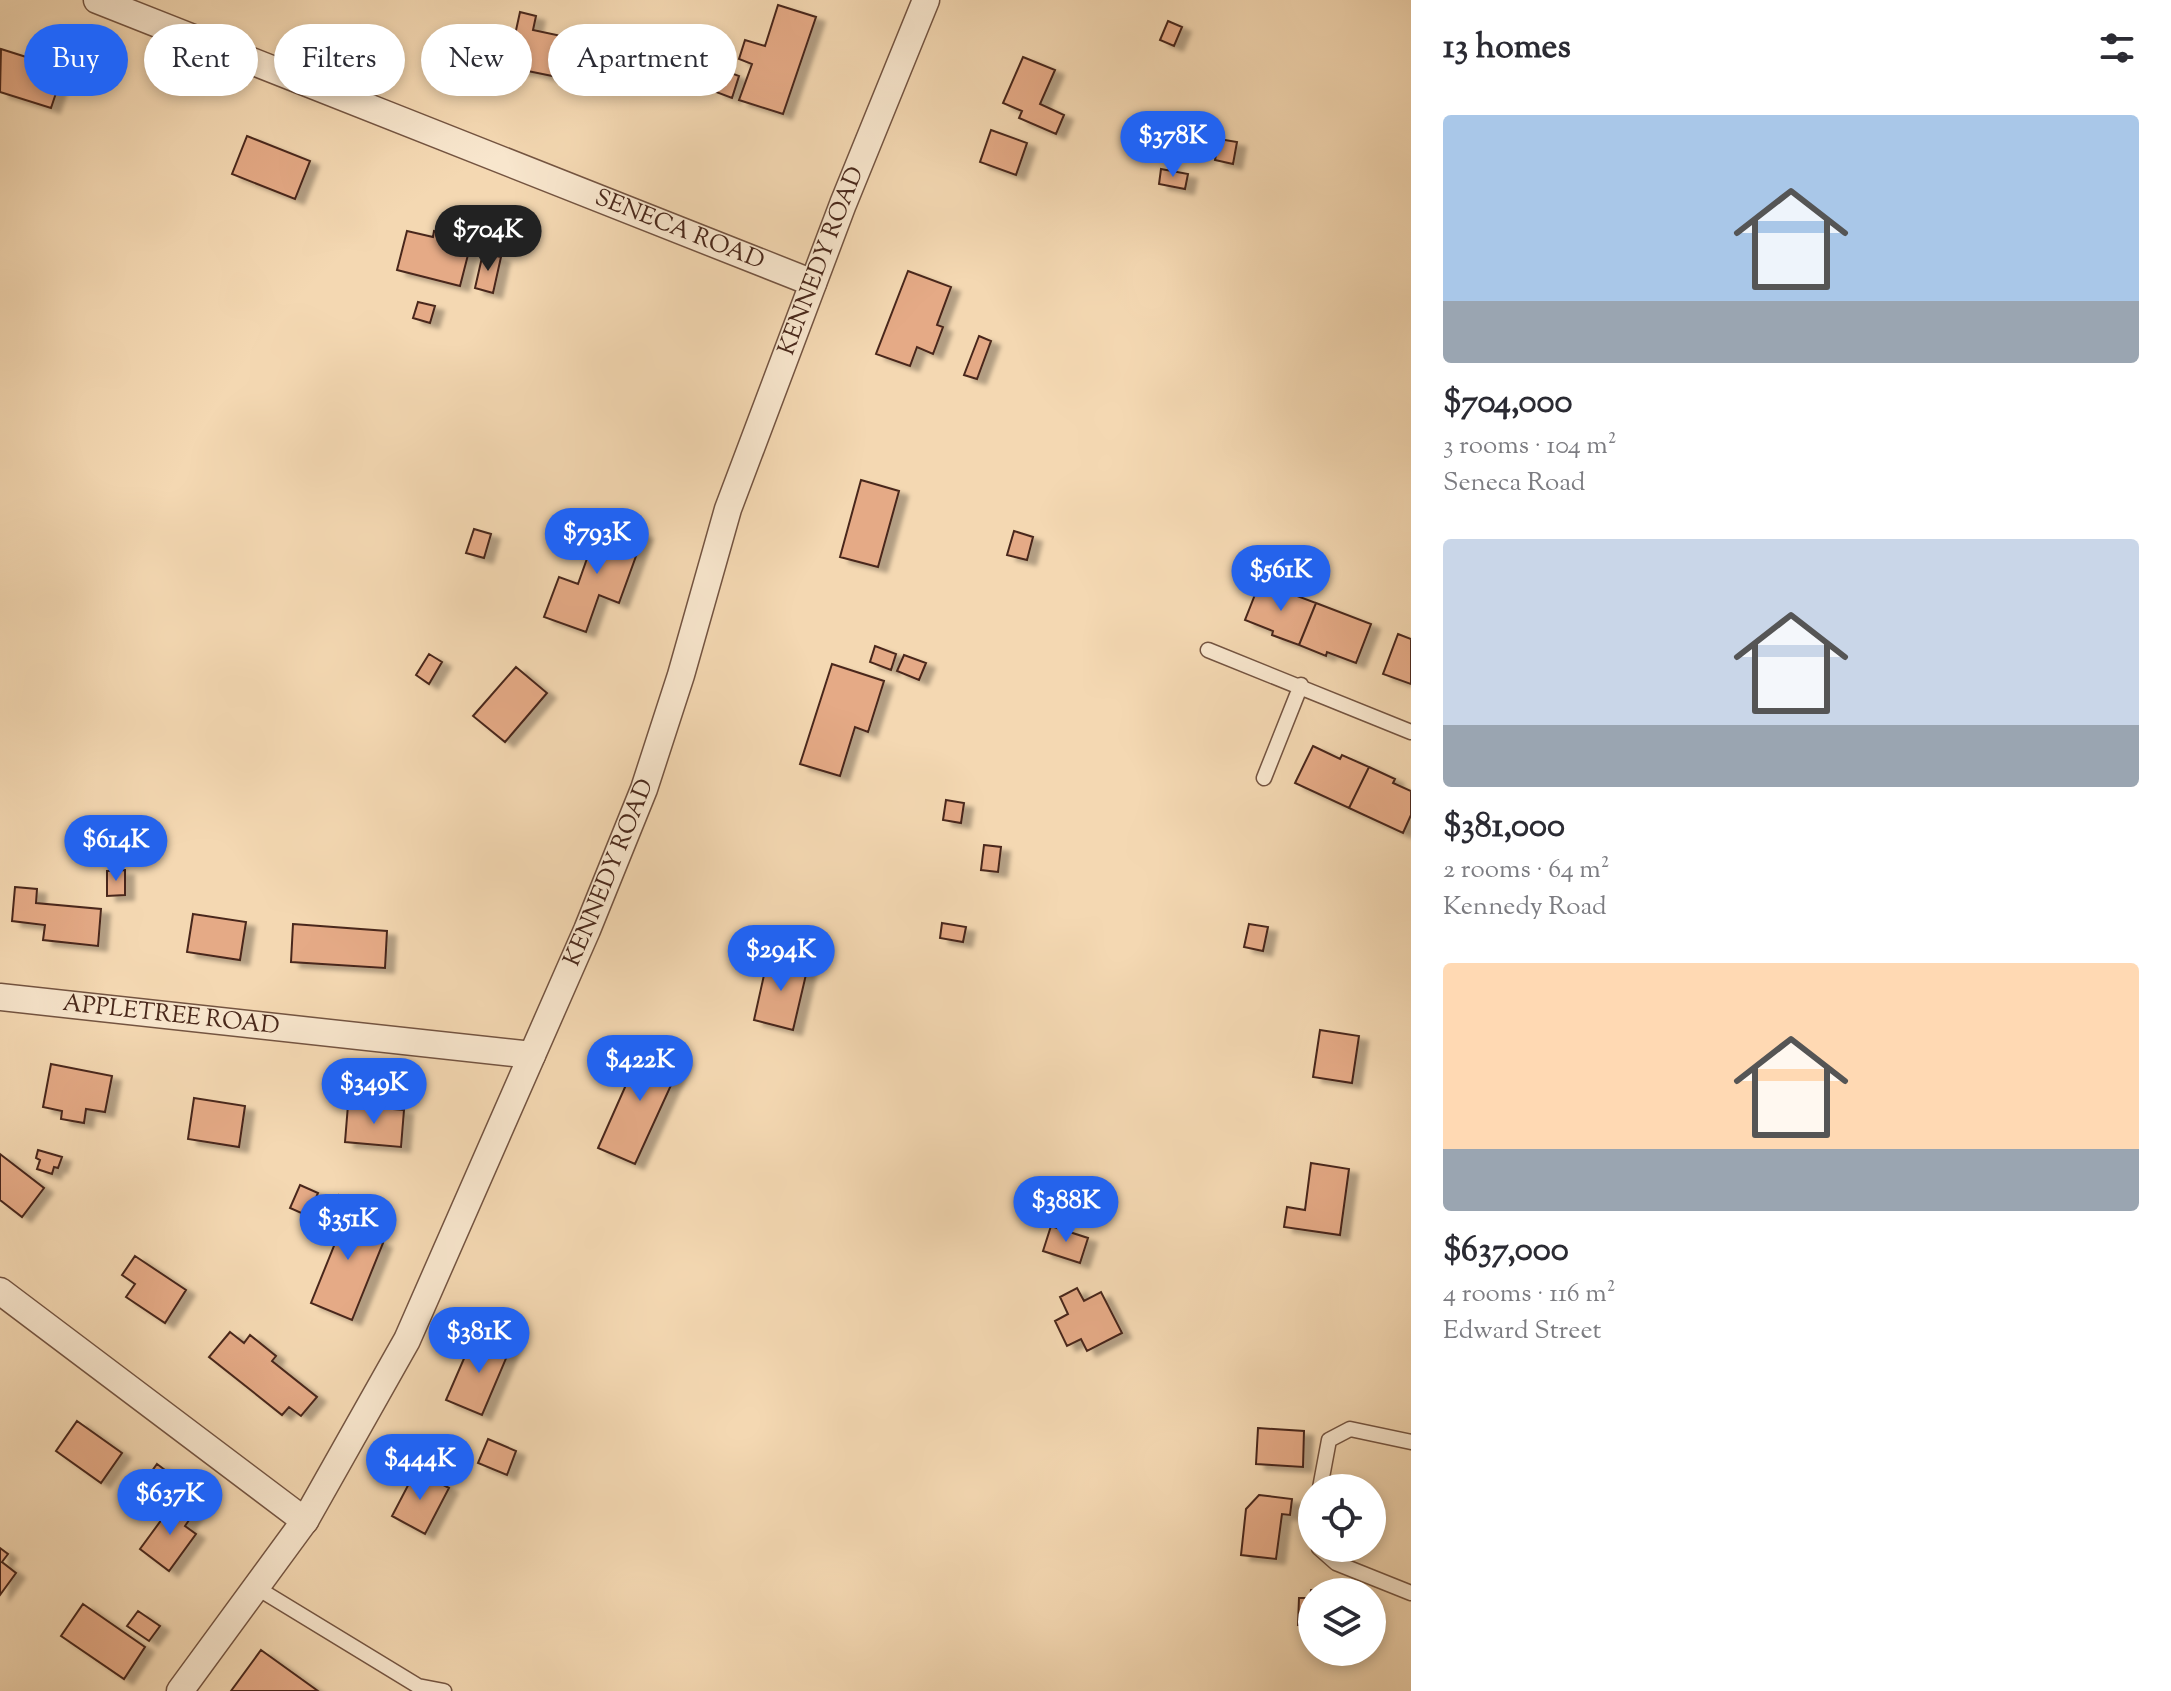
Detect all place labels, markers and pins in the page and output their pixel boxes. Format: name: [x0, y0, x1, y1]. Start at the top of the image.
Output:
pin: $378K: [1117, 111, 1229, 179]
pin: $704K: [432, 205, 544, 273]
pin: $793K: [541, 508, 653, 576]
pin: $561K: [1225, 545, 1337, 613]
pin: $614K: [60, 815, 172, 883]
pin: $294K: [725, 925, 837, 993]
pin: $422K: [584, 1035, 696, 1103]
pin: $349K: [318, 1058, 430, 1126]
pin: $388K: [1010, 1176, 1122, 1244]
pin: $351K: [292, 1194, 404, 1262]
pin: $381K: [423, 1307, 535, 1375]
pin: $444K: [364, 1434, 476, 1502]
pin: $637K: [114, 1469, 226, 1537]

